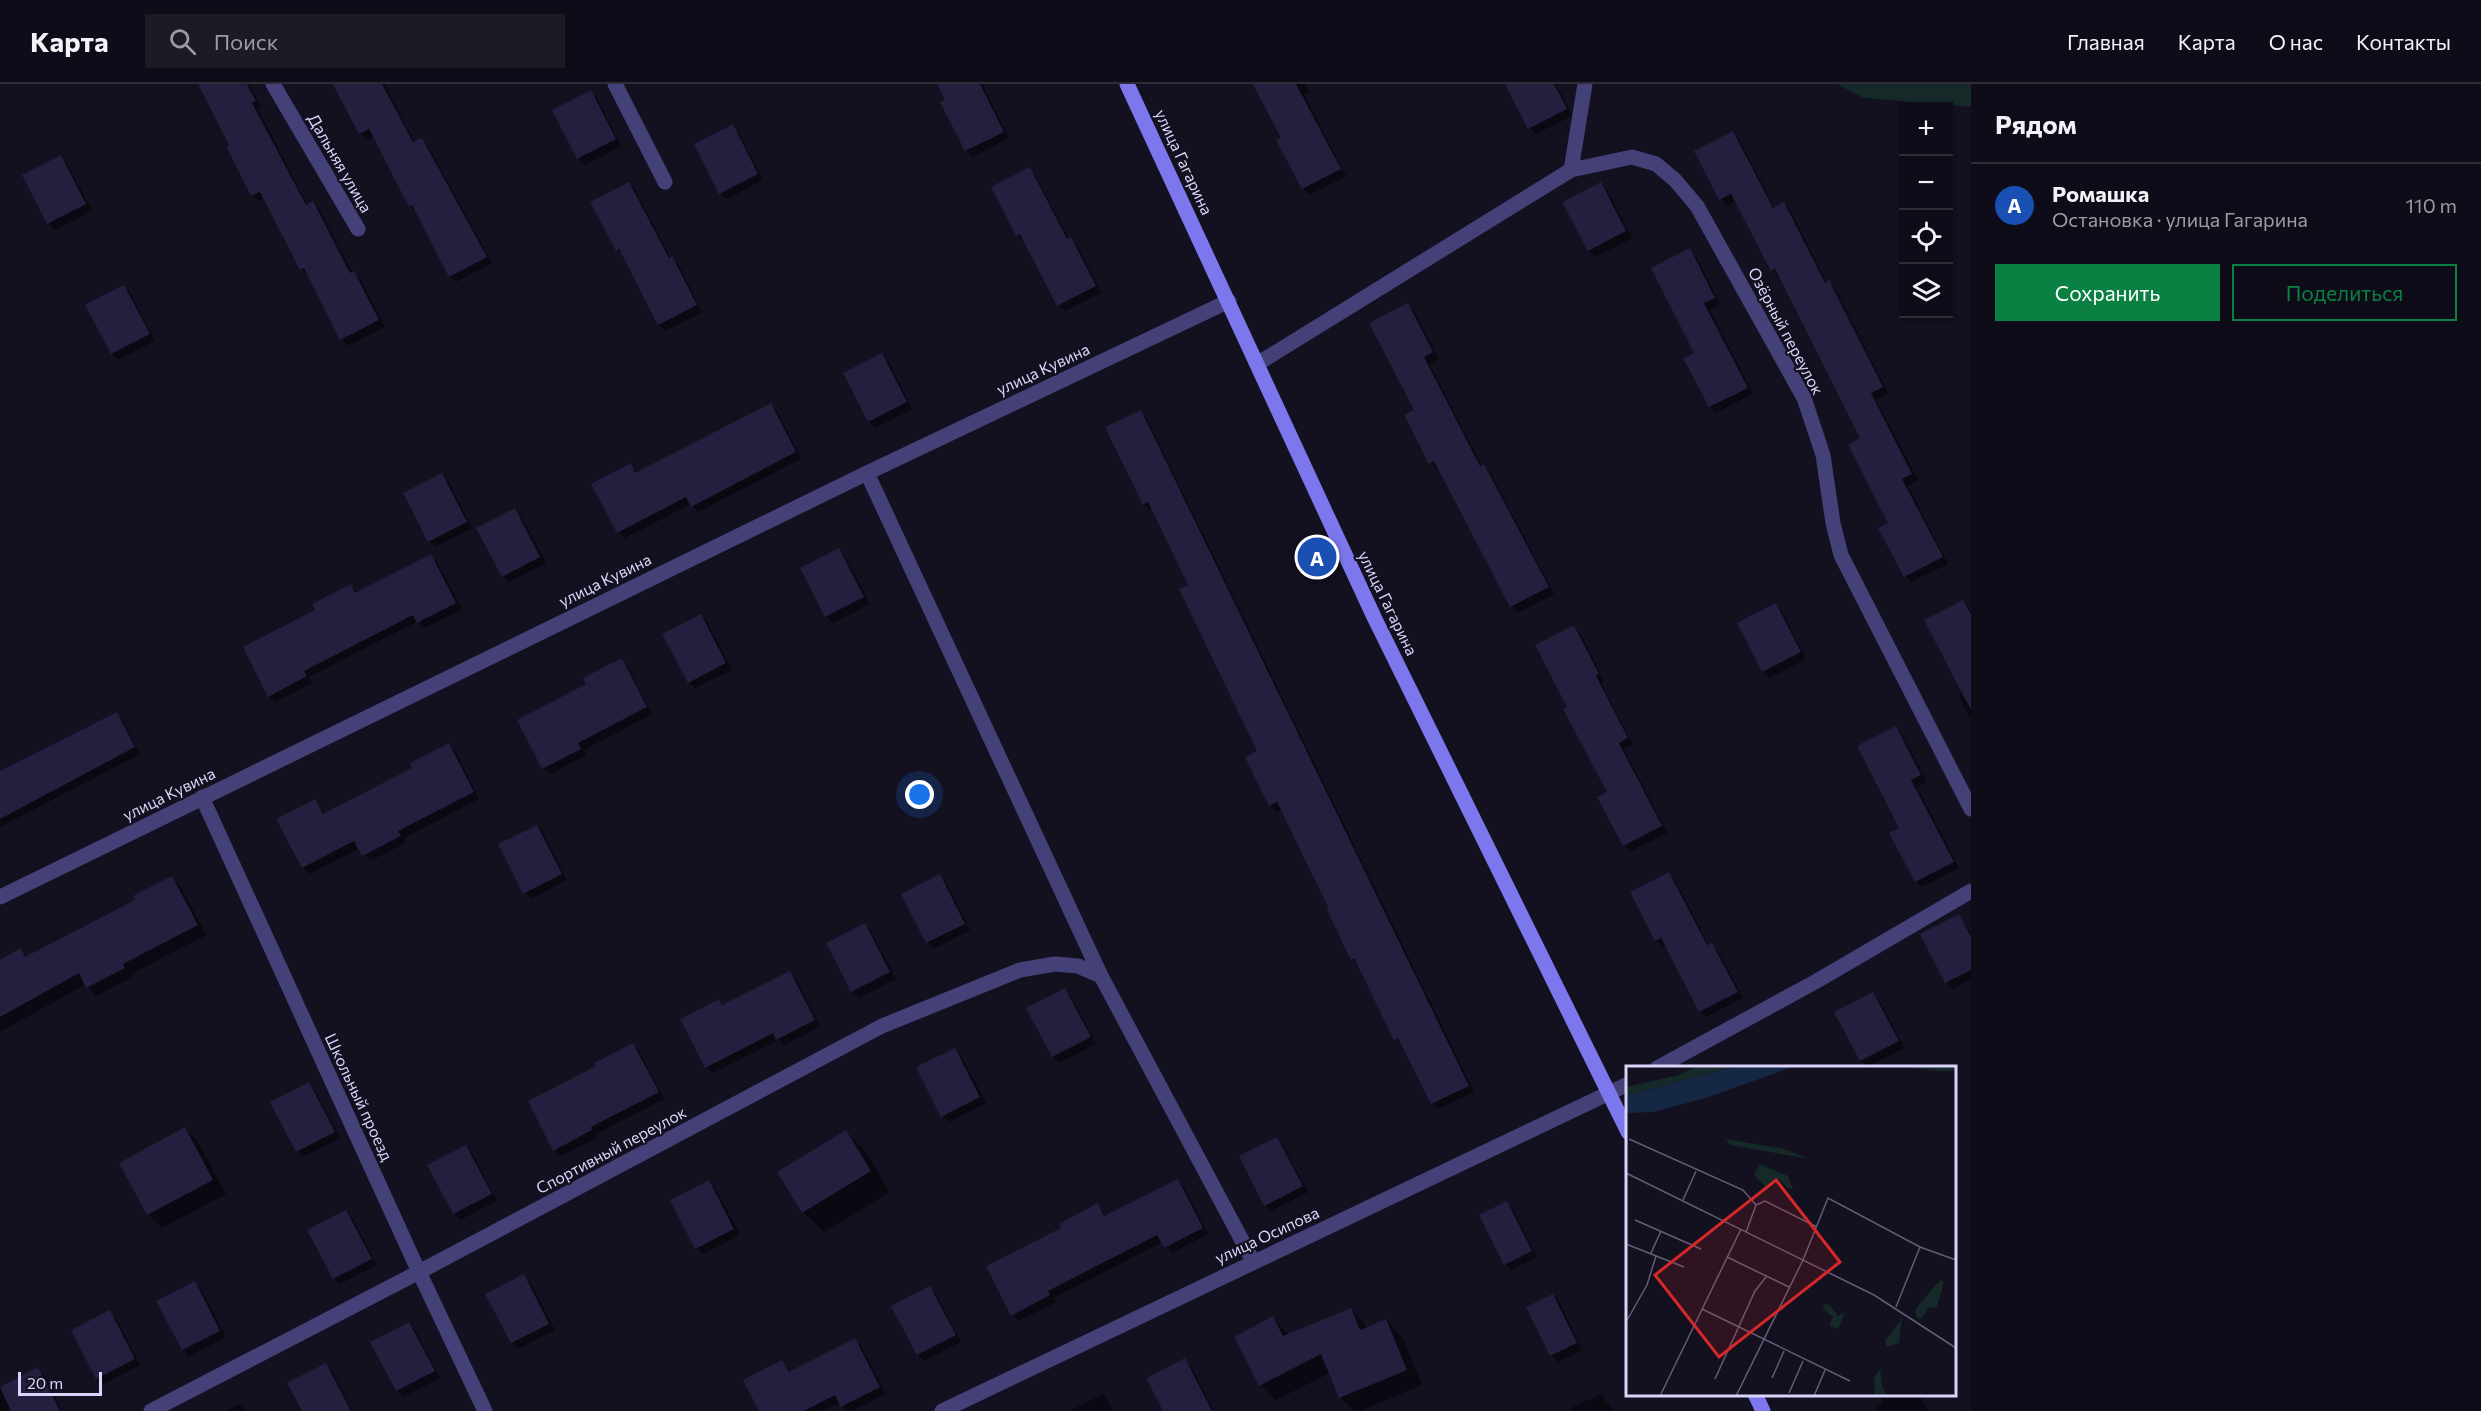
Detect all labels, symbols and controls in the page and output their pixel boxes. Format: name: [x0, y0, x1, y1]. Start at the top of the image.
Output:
search box: [145, 14, 565, 68]
text: Карта: [30, 24, 109, 58]
icon: search: [166, 25, 199, 58]
text: Поиск: [214, 28, 278, 55]
text: Главная: [2067, 29, 2145, 54]
text: Карта: [2178, 29, 2236, 54]
text: О нас: [2269, 29, 2323, 54]
text: Контакты: [2356, 29, 2451, 54]
map controls: [1899, 102, 1953, 318]
button: +: [1899, 102, 1953, 156]
street label: улица Гагарина: [1152, 106, 1217, 217]
text: Рядом: [1995, 108, 2077, 139]
street label: Дальняя улица: [304, 110, 376, 216]
button: −: [1899, 156, 1953, 210]
text: Ромашка: [2052, 180, 2149, 207]
text: A: [2007, 193, 2022, 217]
text: 110 m: [2406, 193, 2457, 217]
text: Остановка · улица Гагарина: [2052, 207, 2308, 231]
button: locate: [1899, 210, 1953, 264]
street label: Озёрный переулок: [1745, 264, 1828, 398]
button: layers: [1899, 264, 1953, 318]
button: Сохранить: [1995, 264, 2220, 321]
button: Поделиться: [2232, 264, 2457, 321]
street label: улица Кувина: [993, 339, 1092, 398]
pin: A: [1298, 534, 1336, 580]
street label: улица Гагарина: [1355, 547, 1422, 658]
street label: улица Кувина: [556, 549, 654, 610]
street label: улица Кувина: [120, 763, 218, 824]
your location: [905, 780, 934, 809]
street label: Школьный проезд: [322, 1030, 398, 1164]
inset map: [1626, 1066, 1956, 1396]
street label: Спортивный переулок: [532, 1102, 689, 1197]
street label: улица Осипова: [1212, 1202, 1322, 1267]
scale bar: [18, 1369, 102, 1396]
text: 20 m: [27, 1373, 63, 1392]

